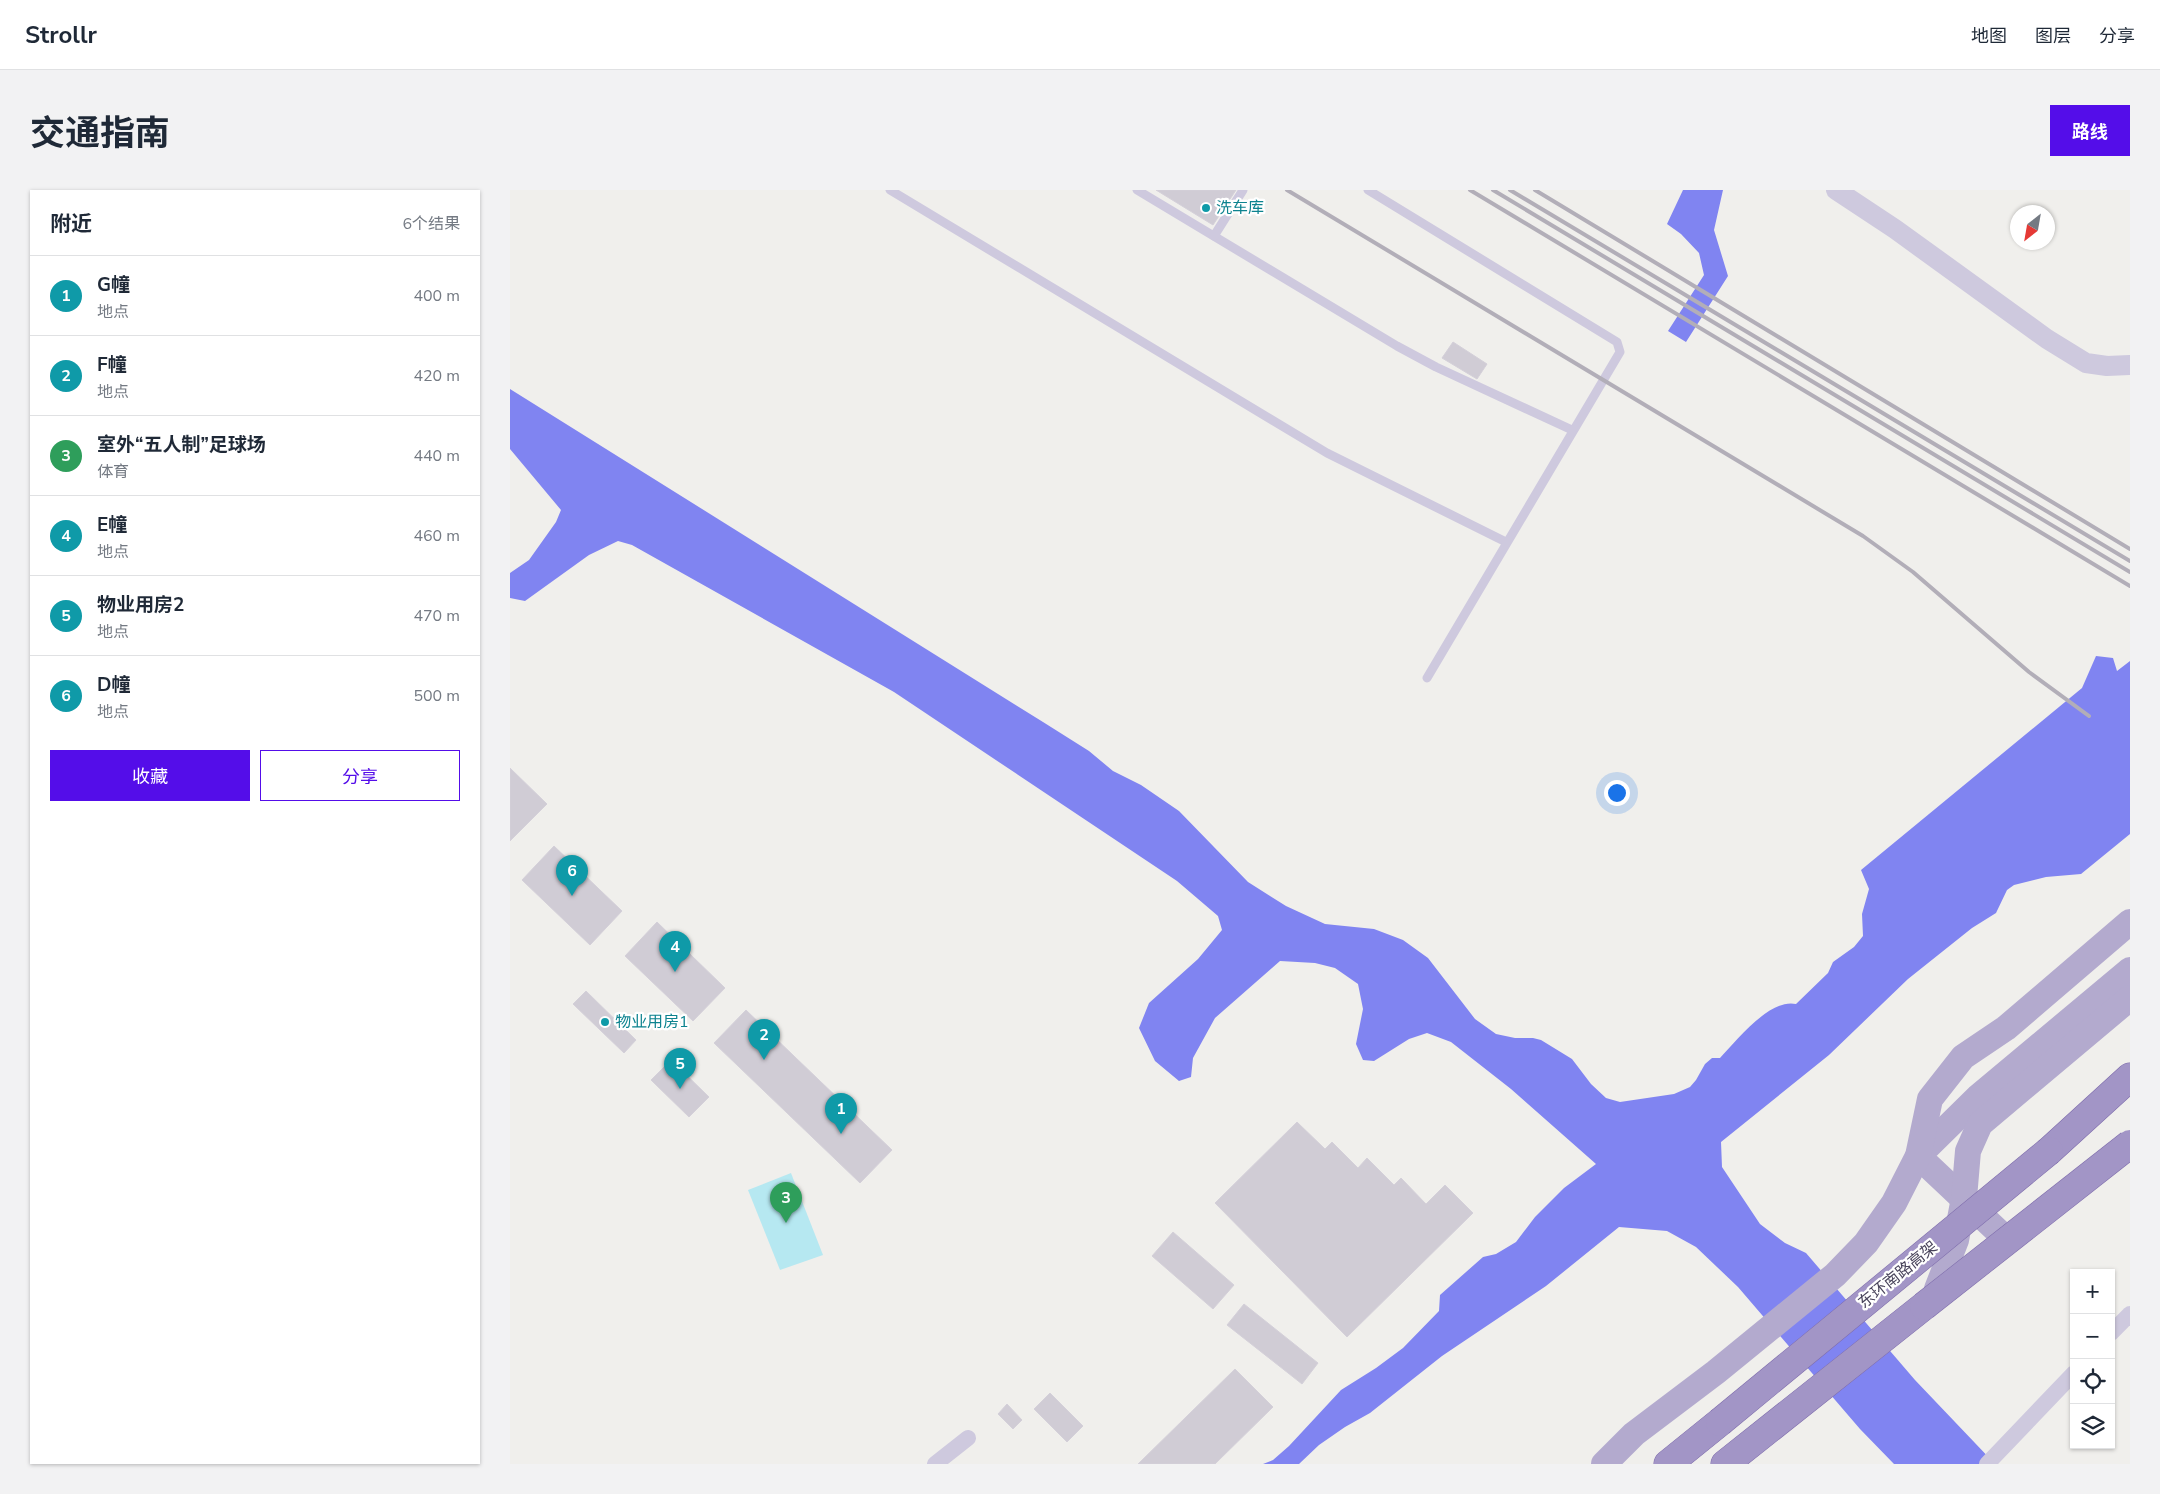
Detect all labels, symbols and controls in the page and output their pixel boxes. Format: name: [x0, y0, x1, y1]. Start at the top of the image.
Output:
text: Strollr: [25, 19, 97, 51]
text: 地图: [1971, 24, 2007, 48]
text: 图层: [2035, 24, 2071, 48]
text: 分享: [2099, 24, 2135, 48]
button: 路线: [2050, 105, 2130, 156]
text: 交通指南: [30, 110, 170, 157]
place label: 洗车库: [1216, 197, 1264, 219]
marker: 洗车库: [1200, 202, 1212, 214]
north arrow: [2010, 205, 2055, 250]
text: 附近: [50, 210, 92, 238]
text: 6个结果: [402, 213, 460, 235]
text: G幢: [97, 272, 130, 298]
text: 1: [61, 285, 71, 307]
text: 400 m: [413, 285, 460, 307]
text: 地点: [97, 301, 129, 323]
text: F幢: [97, 352, 127, 378]
text: 2: [61, 365, 71, 387]
text: 420 m: [413, 365, 460, 387]
text: 地点: [97, 381, 129, 403]
text: 室外“五人制”足球场: [97, 432, 266, 458]
text: 3: [61, 445, 71, 467]
text: 440 m: [413, 445, 460, 467]
text: 体育: [97, 461, 129, 483]
text: E幢: [97, 512, 127, 538]
text: 4: [61, 525, 71, 547]
text: 460 m: [413, 525, 460, 547]
text: 地点: [97, 541, 129, 563]
text: 物业用房2: [97, 592, 184, 618]
text: 5: [61, 605, 71, 627]
text: 470 m: [413, 605, 460, 627]
text: 地点: [97, 621, 129, 643]
text: D幢: [97, 672, 130, 698]
text: 6: [61, 685, 71, 707]
text: 500 m: [413, 685, 460, 707]
text: 地点: [97, 701, 129, 723]
button: 收藏: [50, 750, 250, 801]
button: 分享: [260, 750, 460, 801]
your location: [1604, 780, 1630, 806]
pin: 6: [556, 855, 588, 896]
pin: 4: [659, 931, 691, 972]
place label: 物业用房1: [615, 1011, 689, 1033]
marker: 物业用房1: [599, 1016, 611, 1028]
pin: 2: [748, 1019, 780, 1060]
pin: 5: [664, 1048, 696, 1089]
pin: 1: [825, 1093, 857, 1134]
pin: 3: [770, 1182, 802, 1223]
street label: 东环南路高架: [1854, 1236, 1942, 1314]
map controls: [2070, 1269, 2115, 1449]
button: +: [2070, 1269, 2115, 1314]
button: −: [2070, 1314, 2115, 1359]
button: locate: [2070, 1359, 2115, 1404]
button: layers: [2070, 1404, 2115, 1449]

